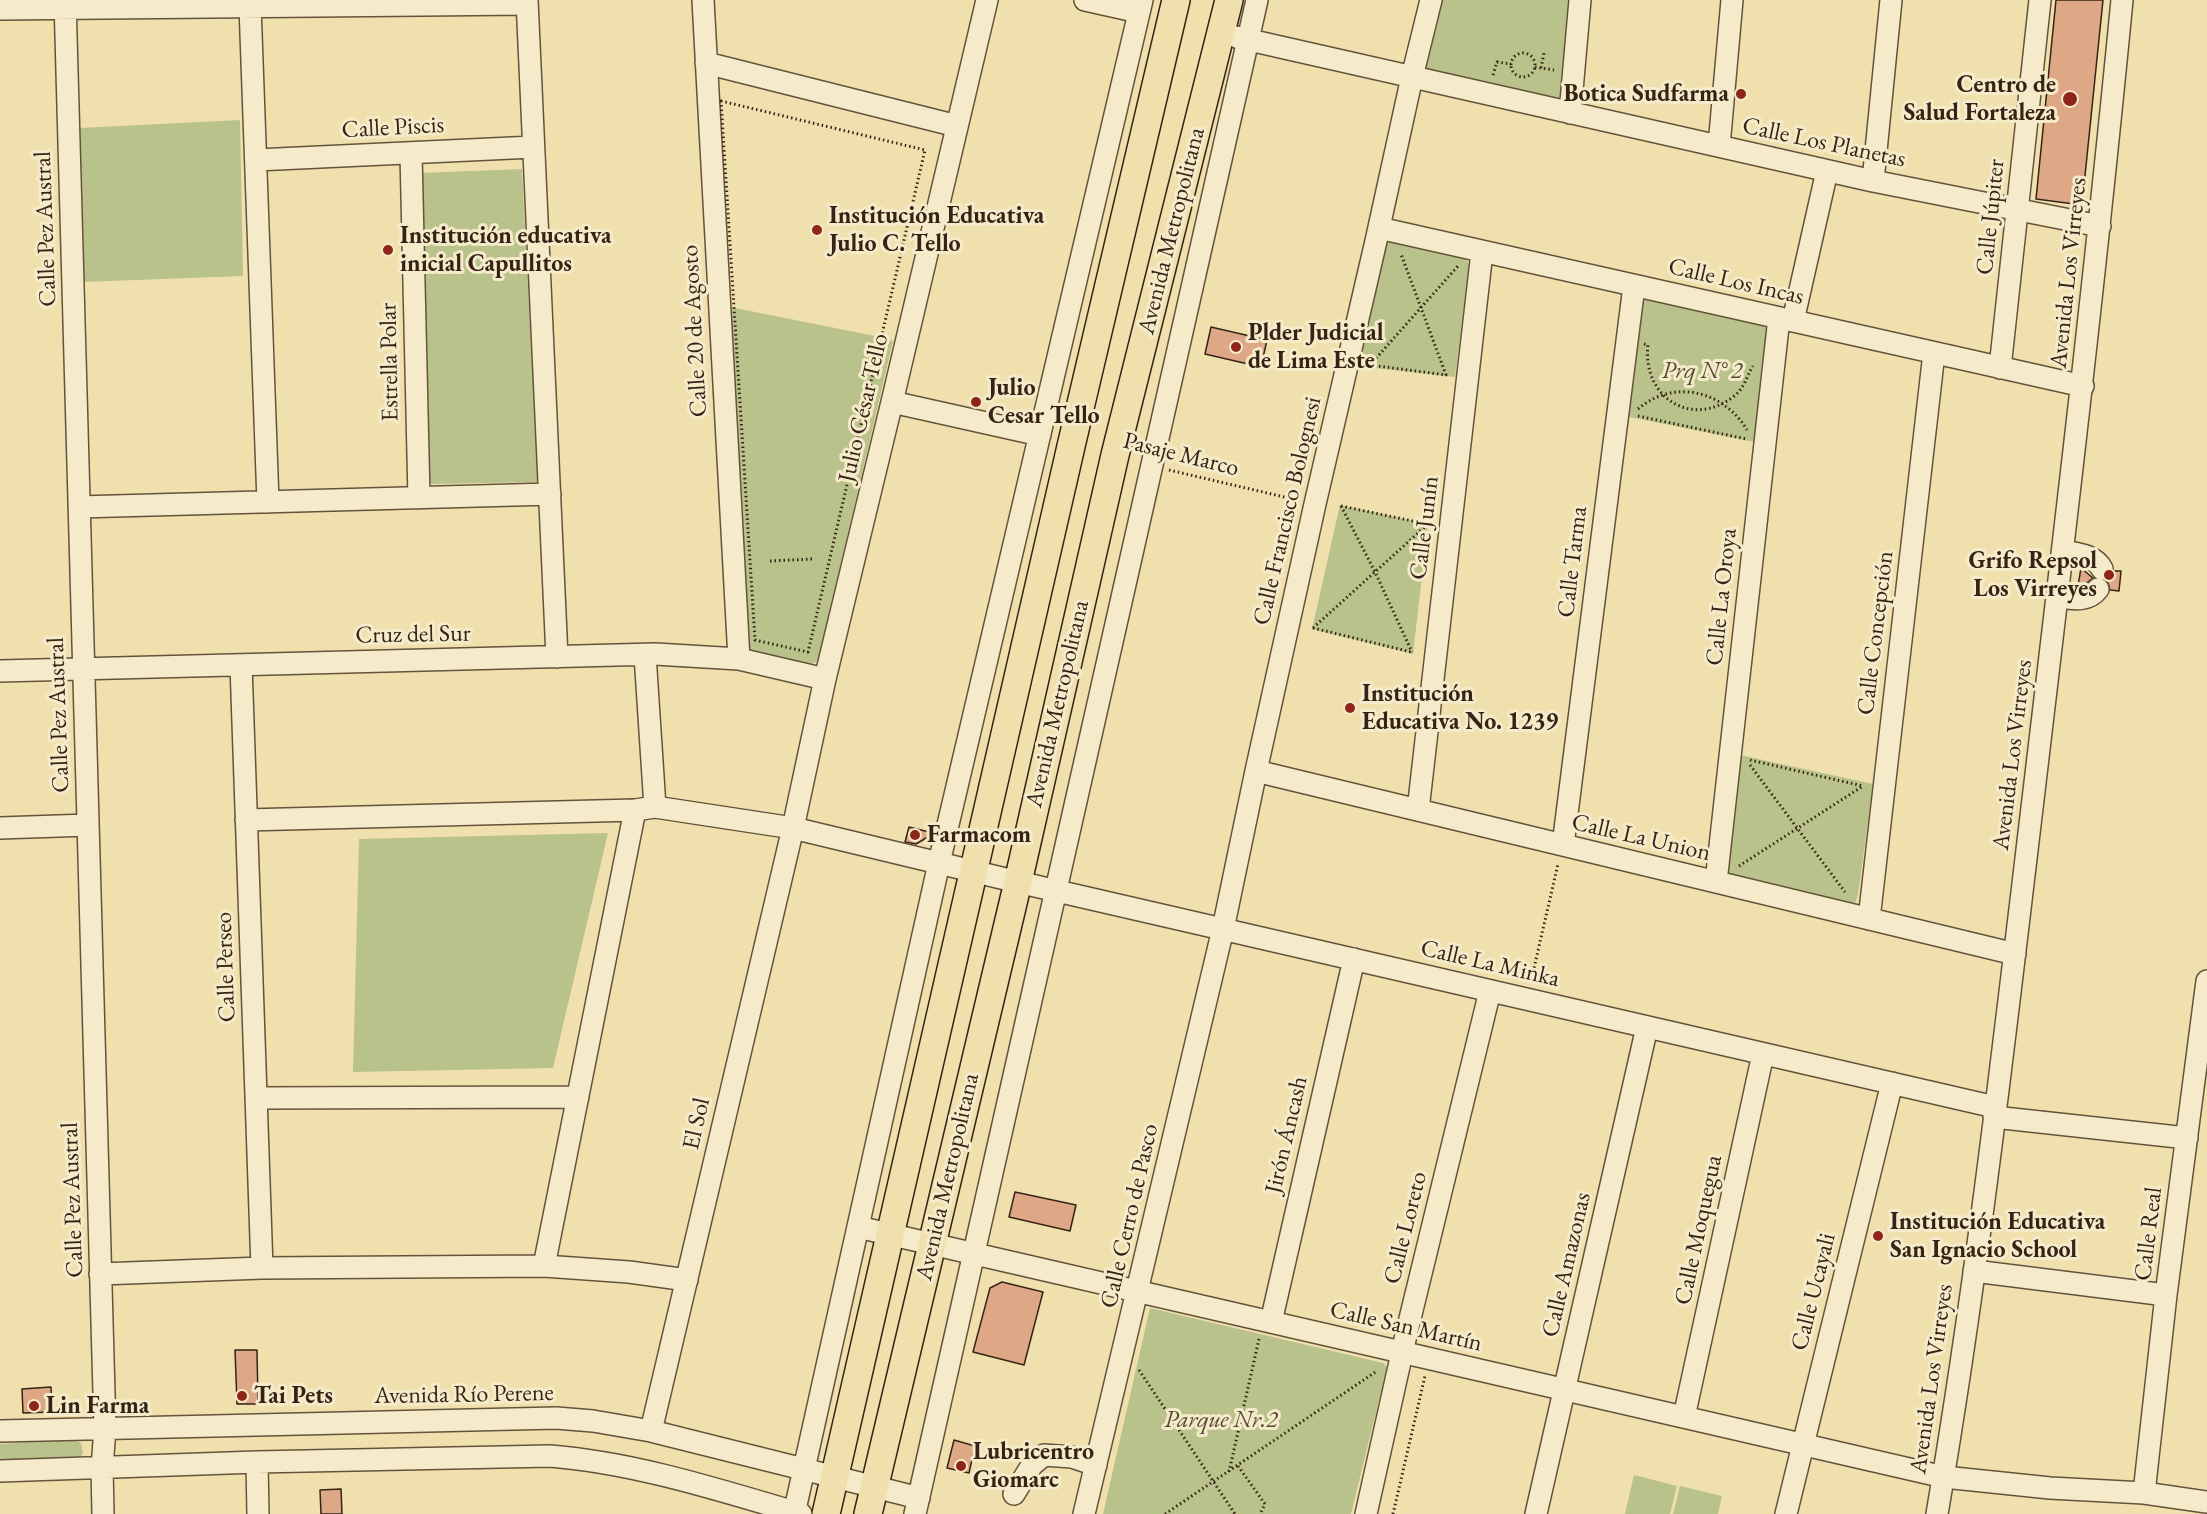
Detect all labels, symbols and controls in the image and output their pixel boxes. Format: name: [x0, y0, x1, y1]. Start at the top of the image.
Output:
place label: Centro de Salud Fortaleza: [1903, 71, 2056, 127]
place label: Botica Sudfarma: [1563, 80, 1729, 108]
marker: Botica Sudfarma: [1734, 87, 1748, 101]
marker: Centro de Salud Fortaleza: [2061, 90, 2079, 108]
street label: Calle Piscis: [341, 111, 445, 145]
street label: Calle Los Planetas: [1740, 112, 1908, 174]
street label: Avenida Metropolitana: [1132, 125, 1212, 337]
street label: Calle Pez Austral: [29, 151, 63, 307]
street label: Calle Júpiter: [1971, 158, 2011, 276]
street label: Avenida Los Virreyes: [2045, 176, 2093, 370]
place label: Institución Educativa Julio C. Tello: [829, 202, 1044, 258]
place label: Institución educativa inicial Capullitos: [400, 222, 611, 278]
marker: Institución Educativa Julio C. Tello: [810, 223, 824, 237]
marker: Institución educativa inicial Capullitos: [381, 243, 395, 257]
street label: Calle 20 de Agosto: [676, 244, 714, 418]
street label: Calle Los Incas: [1665, 252, 1807, 312]
street label: Estrella Polar: [375, 302, 405, 422]
place label: Plder Judicial de Lima Este: [1248, 319, 1384, 375]
street label: Julio César Tello: [833, 331, 895, 485]
marker: Plder Judicial de Lima Este: [1229, 340, 1243, 354]
park label: Prq N° 2: [1662, 357, 1742, 385]
place label: Julio Cesar Tello: [988, 374, 1100, 430]
street label: Calle Francisco Bolognesi: [1248, 394, 1328, 628]
marker: Julio Cesar Tello: [969, 395, 983, 409]
street label: Pasaje Marco: [1120, 427, 1242, 483]
street label: Calle Junín: [1404, 474, 1446, 582]
street label: Calle Tarma: [1552, 505, 1594, 619]
street label: Calle La Oroya: [1700, 527, 1744, 667]
place label: Grifo Repsol Los Virreyes: [1969, 547, 2097, 603]
street label: Calle Concepción: [1852, 549, 1900, 717]
marker: Grifo Repsol Los Virreyes: [2102, 568, 2116, 582]
street label: Avenida Metropolitana: [1020, 597, 1096, 811]
street label: Cruz del Sur: [355, 620, 471, 650]
street label: Calle Pez Austral: [42, 637, 76, 793]
street label: Avenida Los Virreyes: [1987, 658, 2039, 852]
place label: Institución Educativa No. 1239: [1362, 680, 1558, 736]
marker: Institución Educativa No. 1239: [1343, 701, 1357, 715]
street label: Calle La Union: [1569, 808, 1713, 868]
place label: Farmacom: [927, 821, 1031, 849]
marker: Farmacom: [908, 828, 922, 842]
street label: Calle Perseo: [210, 911, 242, 1023]
street label: Calle La Minka: [1418, 934, 1562, 994]
street label: Avenida Metropolitana: [910, 1070, 986, 1284]
street label: Jirón Áncash: [1259, 1073, 1315, 1197]
street label: El Sol: [677, 1095, 717, 1153]
street label: Calle Cerro de Pasco: [1095, 1121, 1165, 1311]
street label: Calle Pez Austral: [56, 1122, 90, 1278]
street label: Calle Moquegua: [1669, 1152, 1729, 1308]
street label: Calle Loreto: [1378, 1169, 1434, 1287]
street label: Calle Real: [2129, 1186, 2169, 1282]
street label: Calle Amazonas: [1536, 1190, 1598, 1340]
place label: Institución Educativa San Ignacio School: [1890, 1208, 2105, 1264]
marker: Institución Educativa San Ignacio School: [1871, 1229, 1885, 1243]
street label: Calle Ucayali: [1785, 1230, 1843, 1354]
street label: Avenida Los Virreyes: [1904, 1282, 1960, 1476]
street label: Calle San Martín: [1327, 1295, 1485, 1359]
street label: Avenida Río Perene: [374, 1379, 554, 1411]
place label: Tai Pets: [254, 1382, 333, 1410]
marker: Tai Pets: [235, 1389, 249, 1403]
place label: Lin Farma: [46, 1392, 149, 1420]
marker: Lin Farma: [27, 1399, 41, 1413]
park label: Parque Nr.2: [1164, 1406, 1278, 1434]
place label: Lubricentro Giomarc: [973, 1438, 1094, 1494]
marker: Lubricentro Giomarc: [954, 1459, 968, 1473]

